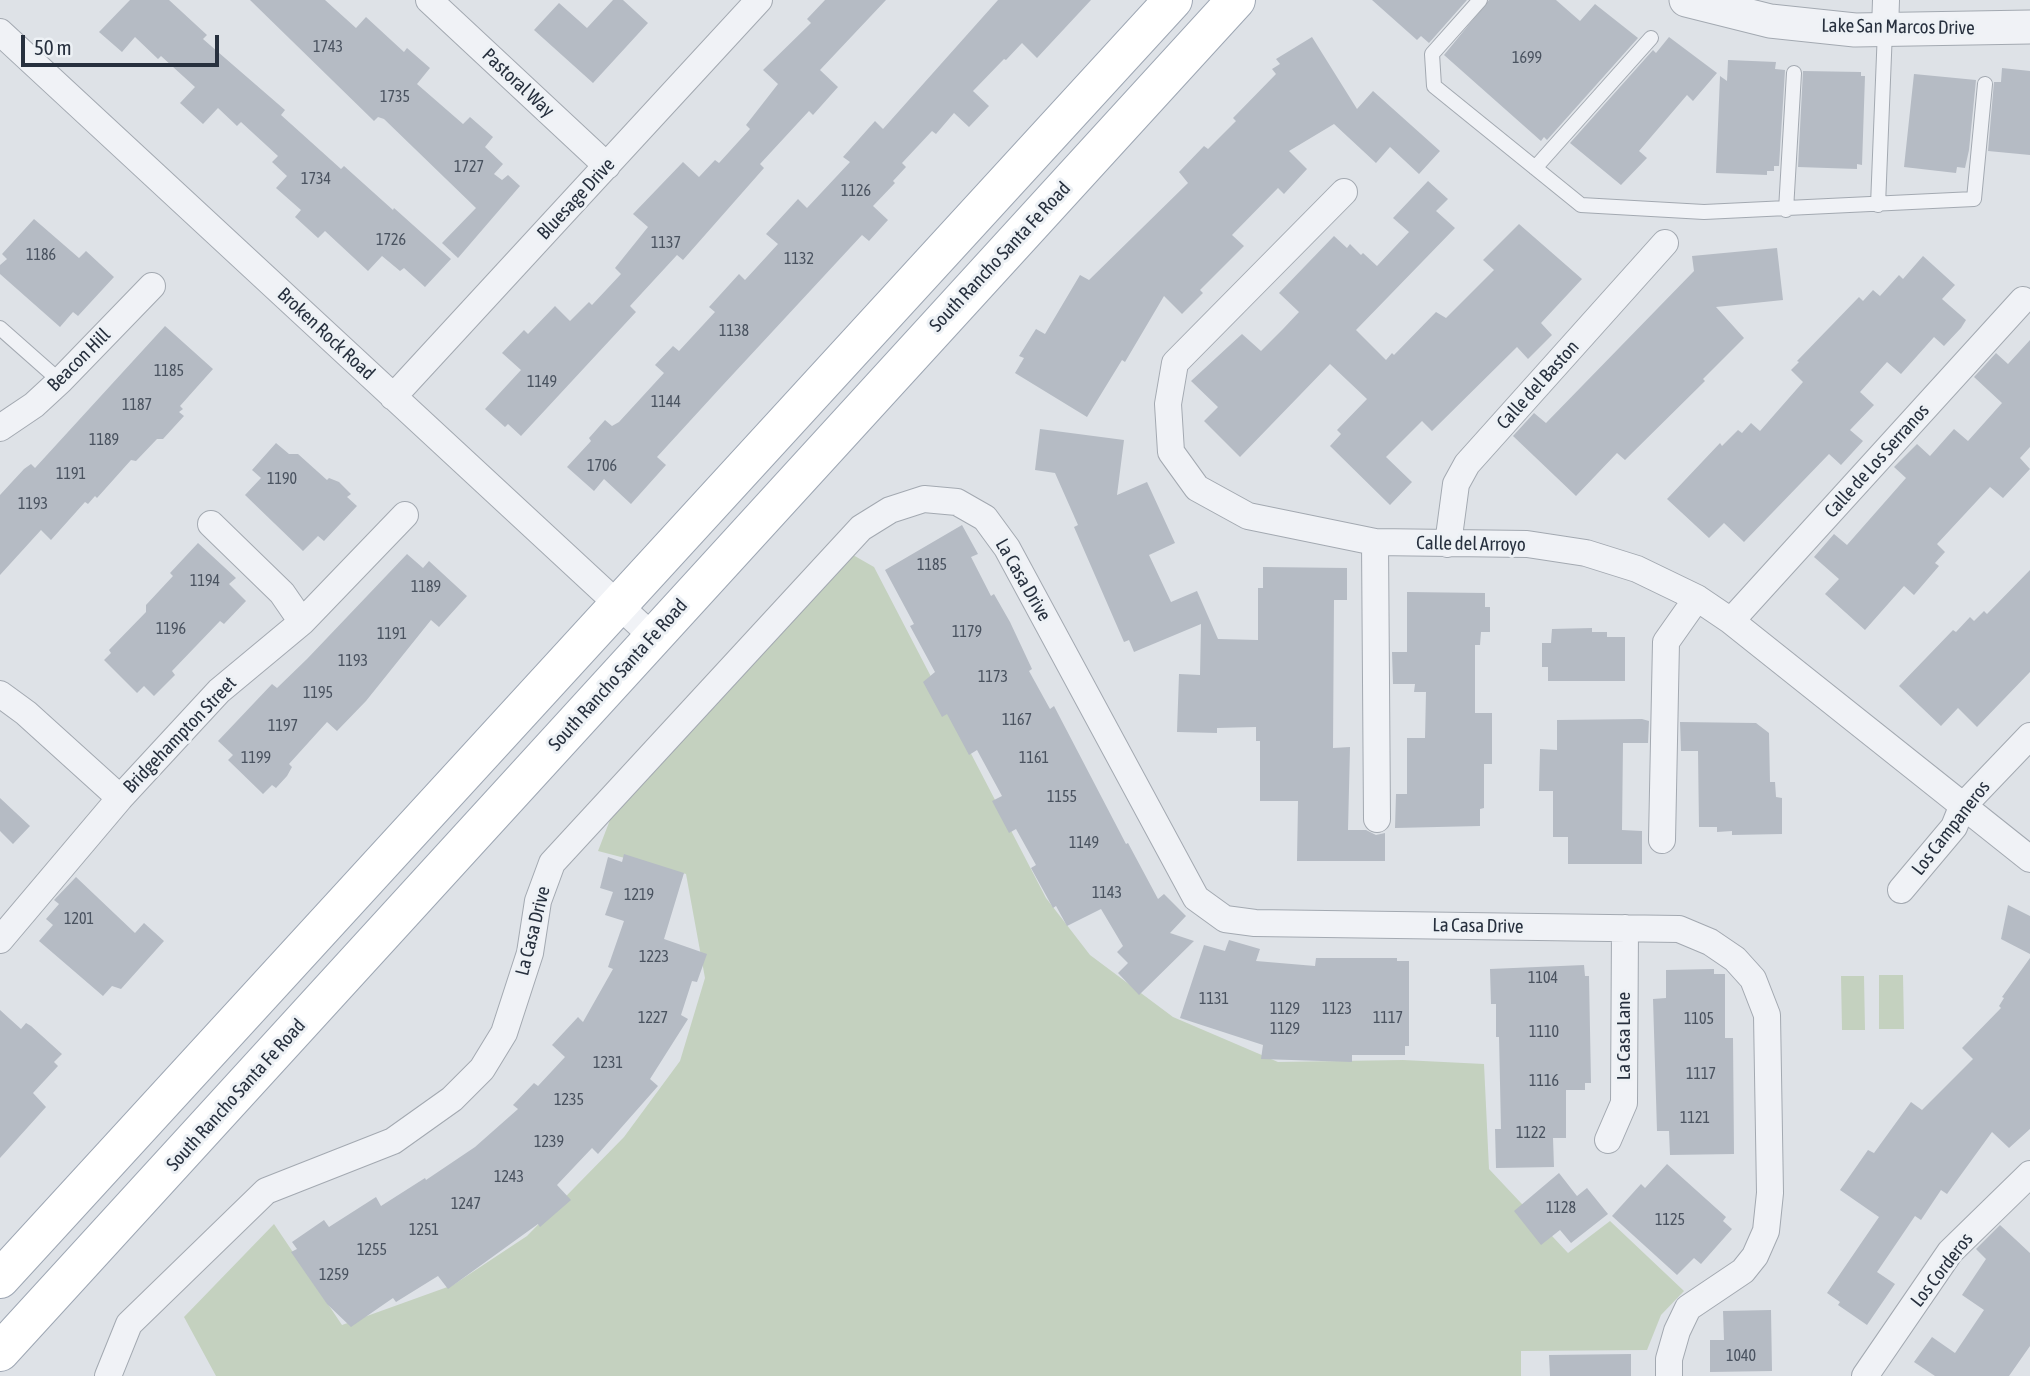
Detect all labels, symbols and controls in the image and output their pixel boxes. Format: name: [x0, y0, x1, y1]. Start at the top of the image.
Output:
street label: Lake San Marcos Drive: [1821, 14, 1975, 40]
scale bar: [24, 21, 222, 65]
text: 50 m: [34, 35, 72, 59]
house number: 1743: [313, 37, 343, 57]
street label: Pastoral Way: [477, 44, 559, 122]
house number: 1699: [1512, 48, 1542, 68]
house number: 1735: [380, 87, 410, 107]
street label: Bluesage Drive: [532, 153, 620, 245]
house number: 1727: [454, 157, 484, 177]
house number: 1734: [301, 169, 331, 189]
street label: South Rancho Santa Fe Road: [925, 177, 1075, 337]
house number: 1126: [841, 181, 871, 201]
house number: 1726: [376, 230, 406, 250]
house number: 1137: [651, 233, 681, 253]
house number: 1186: [26, 245, 56, 265]
house number: 1132: [784, 249, 814, 269]
street label: Broken Rock Road: [273, 283, 379, 385]
house number: 1138: [719, 321, 749, 341]
street label: Beacon Hill: [43, 324, 115, 396]
street label: Calle del Baston: [1492, 336, 1584, 434]
house number: 1185: [154, 361, 184, 381]
house number: 1149: [527, 372, 557, 392]
house number: 1144: [651, 392, 681, 412]
house number: 1187: [122, 395, 152, 415]
street label: Calle de Los Serranos: [1820, 399, 1934, 523]
house number: 1189: [89, 430, 119, 450]
house number: 1706: [587, 456, 617, 476]
house number: 1191: [56, 464, 86, 484]
house number: 1190: [267, 469, 297, 489]
house number: 1193: [18, 494, 48, 514]
street label: Calle del Arroyo: [1416, 532, 1526, 556]
street label: La Casa Drive: [990, 535, 1056, 625]
house number: 1185: [917, 555, 947, 575]
house number: 1194: [190, 571, 220, 591]
house number: 1189: [411, 577, 441, 597]
street label: South Rancho Santa Fe Road: [544, 594, 692, 756]
house number: 1196: [156, 619, 186, 639]
house number: 1179: [952, 622, 982, 642]
house number: 1191: [377, 624, 407, 644]
house number: 1193: [338, 651, 368, 671]
house number: 1173: [978, 667, 1008, 687]
street label: Bridgehampton Street: [119, 672, 241, 798]
house number: 1195: [303, 683, 333, 703]
house number: 1167: [1002, 710, 1032, 730]
house number: 1197: [268, 716, 298, 736]
house number: 1199: [241, 748, 271, 768]
house number: 1161: [1019, 748, 1049, 768]
street label: Los Campaneros: [1907, 776, 1995, 880]
house number: 1155: [1047, 787, 1077, 807]
house number: 1149: [1069, 833, 1099, 853]
house number: 1143: [1092, 883, 1122, 903]
street label: La Casa Drive: [511, 884, 555, 978]
house number: 1219: [624, 885, 654, 905]
house number: 1201: [64, 909, 94, 929]
street label: La Casa Drive: [1432, 914, 1524, 938]
house number: 1223: [639, 947, 669, 967]
house number: 1104: [1528, 968, 1558, 988]
house number: 1131: [1199, 989, 1229, 1009]
street label: La Casa Lane: [1613, 992, 1635, 1080]
house number: 1129: [1270, 999, 1300, 1019]
house number: 1123: [1322, 999, 1352, 1019]
house number: 1227: [638, 1008, 668, 1028]
house number: 1117: [1373, 1008, 1403, 1028]
house number: 1105: [1684, 1009, 1714, 1029]
street label: South Rancho Santa Fe Road: [162, 1014, 310, 1176]
house number: 1129: [1270, 1019, 1300, 1039]
house number: 1110: [1529, 1022, 1559, 1042]
house number: 1231: [593, 1053, 623, 1073]
house number: 1117: [1686, 1064, 1716, 1084]
house number: 1116: [1529, 1071, 1559, 1091]
house number: 1235: [554, 1090, 584, 1110]
house number: 1121: [1680, 1108, 1710, 1128]
house number: 1122: [1516, 1123, 1546, 1143]
house number: 1239: [534, 1132, 564, 1152]
house number: 1243: [494, 1167, 524, 1187]
house number: 1247: [451, 1194, 481, 1214]
house number: 1128: [1546, 1198, 1576, 1218]
house number: 1125: [1655, 1210, 1685, 1230]
house number: 1251: [409, 1220, 439, 1240]
street label: Los Corderos: [1906, 1228, 1978, 1312]
house number: 1255: [357, 1240, 387, 1260]
house number: 1259: [319, 1265, 349, 1285]
house number: 1040: [1726, 1346, 1756, 1366]

